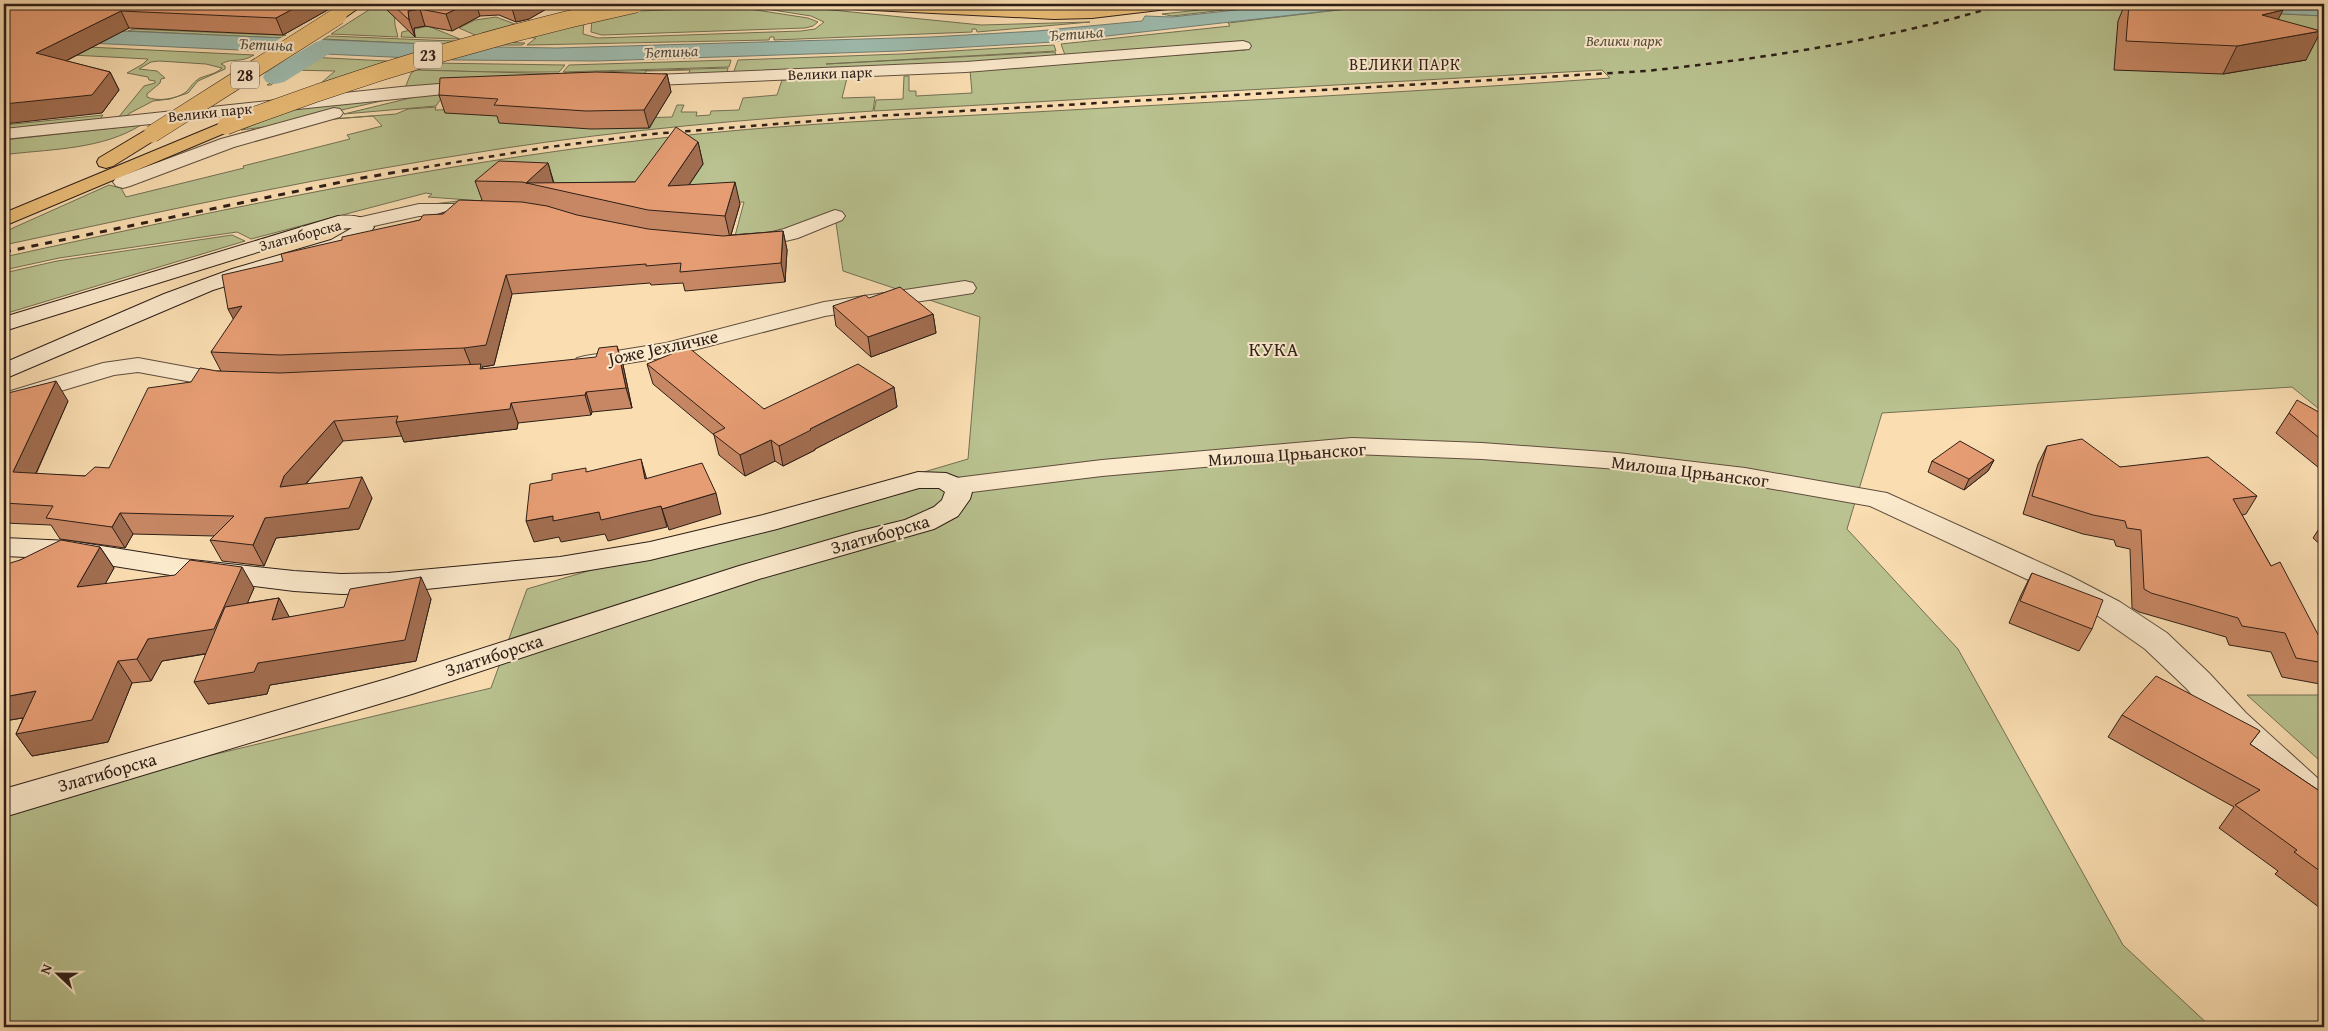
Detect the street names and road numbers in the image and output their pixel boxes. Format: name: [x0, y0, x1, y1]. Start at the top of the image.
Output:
road number: 23: [414, 42, 442, 68]
street label: Велики парк: [787, 61, 873, 85]
road number: 28: [231, 62, 259, 88]
street label: Велики парк: [167, 97, 253, 127]
street label: Златиборска: [257, 214, 344, 256]
street label: Јоже Јехличке: [604, 322, 721, 372]
street label: Милоша Црњанског: [1207, 435, 1367, 473]
street label: Милоша Црњанског: [1610, 448, 1771, 494]
street label: Златиборска: [828, 507, 933, 561]
street label: Златиборска: [442, 626, 547, 683]
street label: Златиборска: [55, 745, 160, 799]

